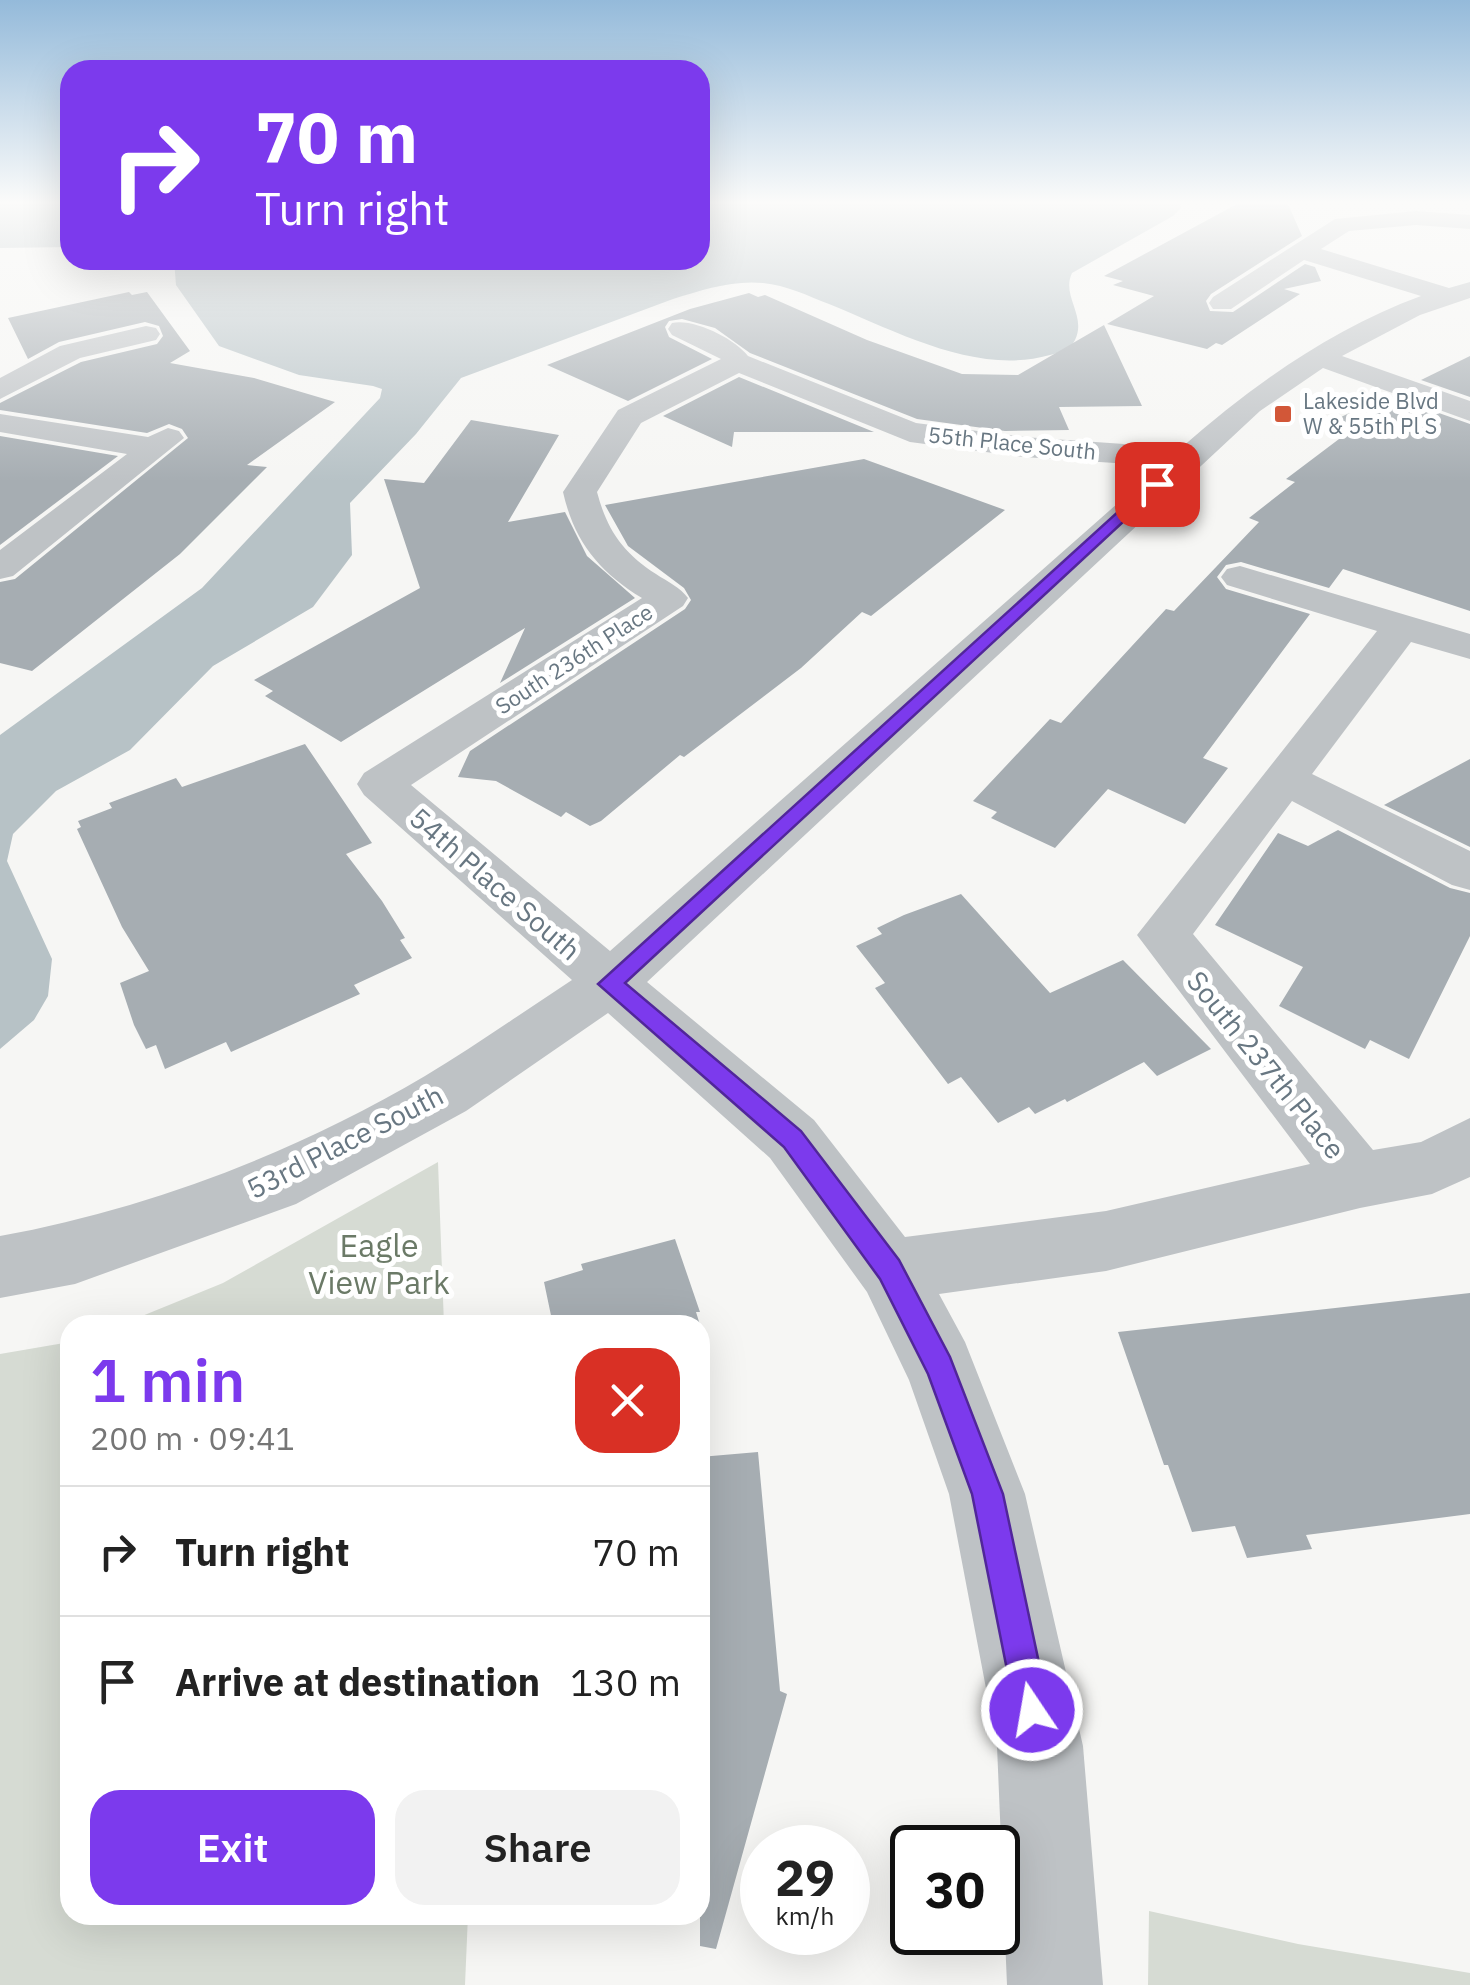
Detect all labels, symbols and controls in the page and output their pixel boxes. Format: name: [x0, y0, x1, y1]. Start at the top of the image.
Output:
text: 70 m: [255, 91, 418, 182]
icon: right: [90, 100, 220, 230]
text: Turn right: [255, 179, 450, 237]
place label: Lakeside Blvd W & 55th Pl S: [1303, 386, 1439, 440]
marker: Lakeside Blvd W & 55th Pl S: [1272, 403, 1294, 425]
street label: 55th Place South: [927, 419, 1098, 466]
pin: [1115, 442, 1200, 527]
icon: arrive: [1130, 457, 1185, 512]
street label: South 236th Place: [489, 597, 658, 720]
street label: 54th Place South: [402, 799, 589, 968]
street label: South 237th Place: [1179, 963, 1354, 1166]
street label: 53rd Place South: [240, 1076, 449, 1207]
park label: Eagle View Park: [308, 1224, 450, 1303]
text: 1 min: [90, 1340, 245, 1419]
button: close: [575, 1348, 680, 1453]
text: 200 m · 09:41: [90, 1417, 295, 1459]
icon: right: [90, 1524, 145, 1579]
text: Turn right: [175, 1527, 350, 1576]
text: 70 m: [592, 1527, 680, 1576]
icon: arrive: [90, 1654, 145, 1709]
text: Arrive at destination: [175, 1657, 540, 1706]
text: 130 m: [570, 1657, 681, 1706]
position arrow: [980, 1658, 1084, 1762]
button: Exit: [90, 1790, 375, 1905]
button: Share: [395, 1790, 680, 1905]
speed limit sign: 30: [890, 1825, 1020, 1955]
text: 29: [775, 1845, 835, 1910]
text: km/h: [776, 1899, 834, 1932]

